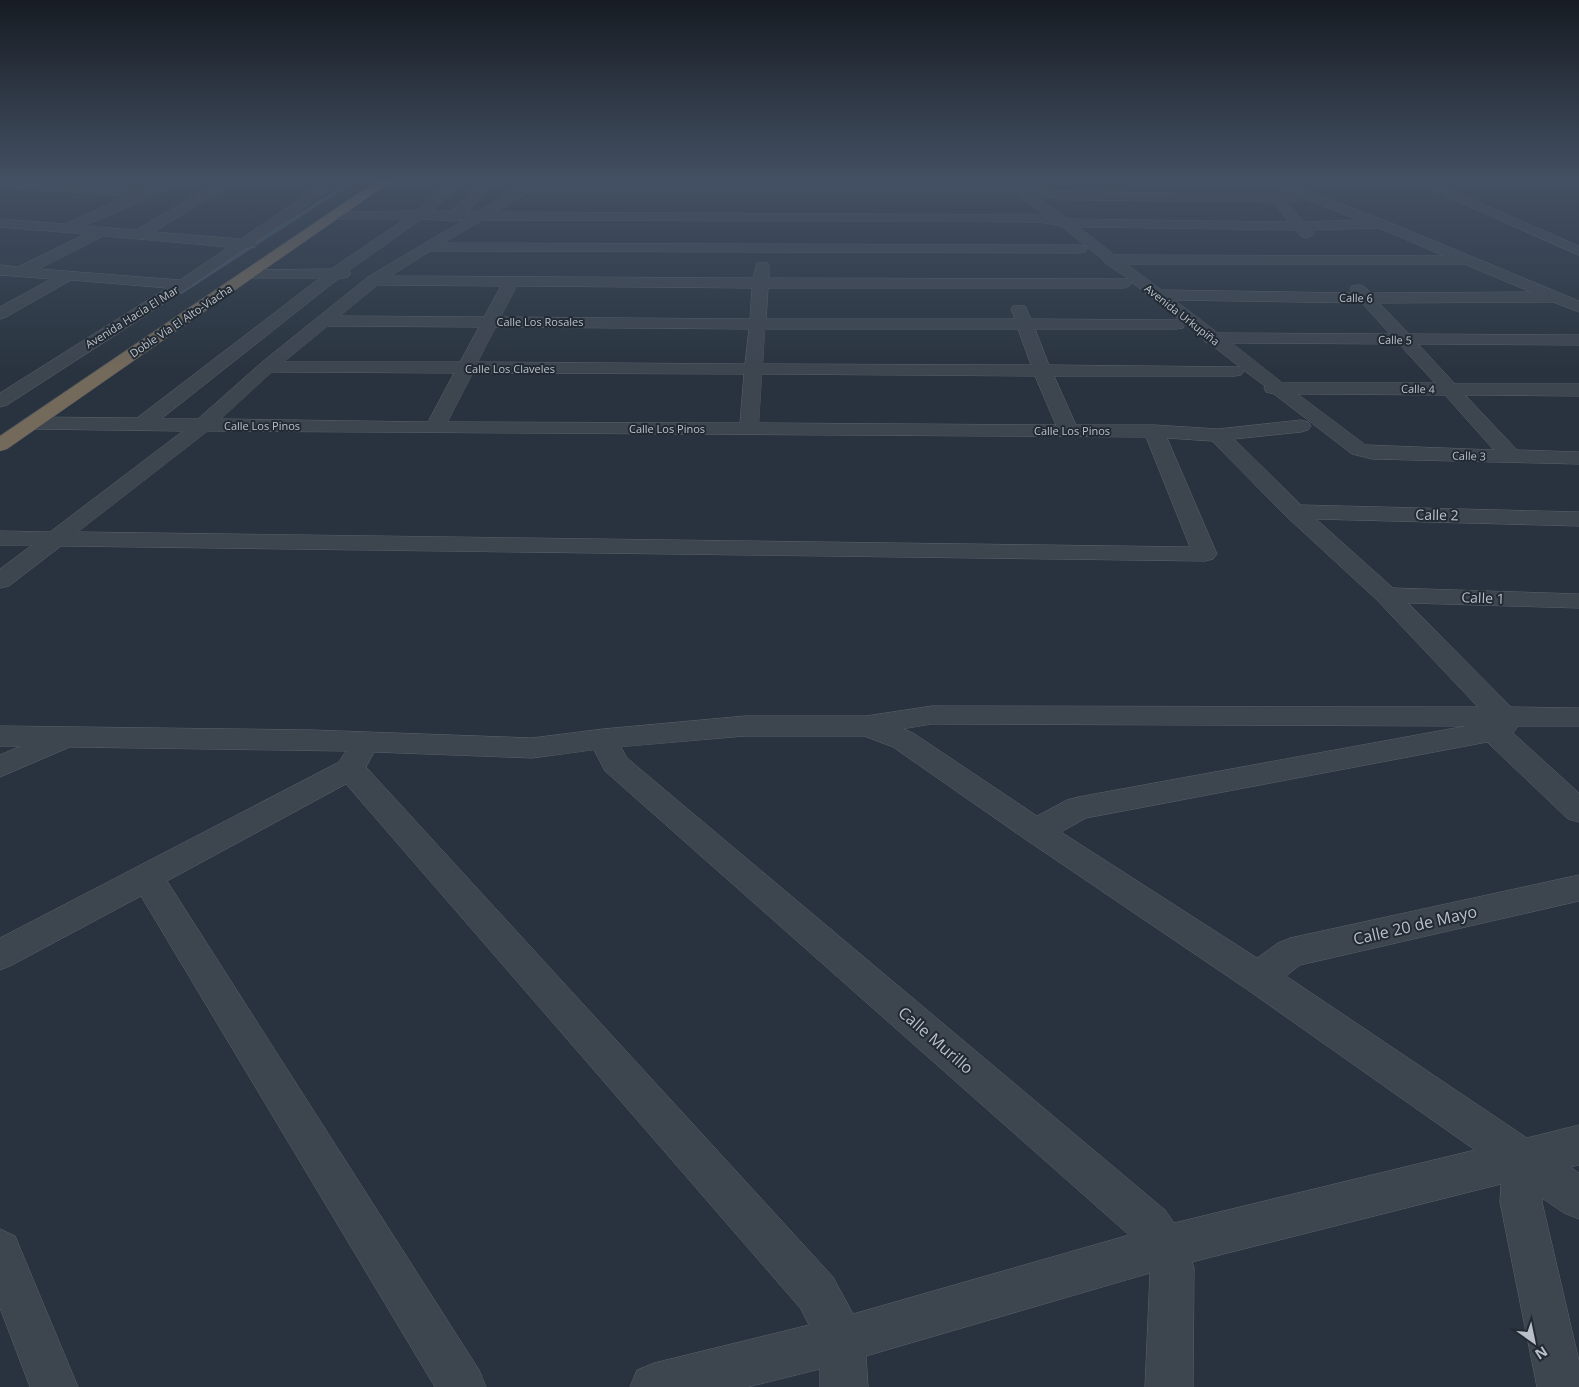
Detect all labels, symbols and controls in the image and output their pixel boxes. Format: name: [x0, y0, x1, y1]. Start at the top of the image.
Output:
street label: Doble Vía El Alto-Viacha: [127, 281, 235, 361]
street label: Avenida Urkupiña: [1142, 281, 1223, 349]
street label: Avenida Hacia El Mar: [82, 282, 182, 351]
street label: Calle 6: [1339, 290, 1373, 305]
street label: Calle Los Rosales: [496, 314, 584, 329]
street label: Calle 5: [1378, 332, 1412, 347]
street label: Calle Los Claveles: [465, 361, 555, 376]
street label: Calle 4: [1401, 381, 1436, 396]
street label: Calle Los Pinos: [224, 418, 300, 433]
street label: Calle Los Pinos: [629, 421, 705, 436]
street label: Calle Los Pinos: [1034, 423, 1110, 438]
street label: Calle 3: [1452, 447, 1486, 464]
street label: Calle 2: [1415, 505, 1459, 524]
street label: Calle 1: [1461, 587, 1505, 608]
street label: Calle 20 de Mayo: [1351, 900, 1479, 950]
street label: Calle Murillo: [894, 1001, 978, 1079]
north arrow: [1509, 1317, 1559, 1367]
text: N: [1531, 1342, 1551, 1364]

